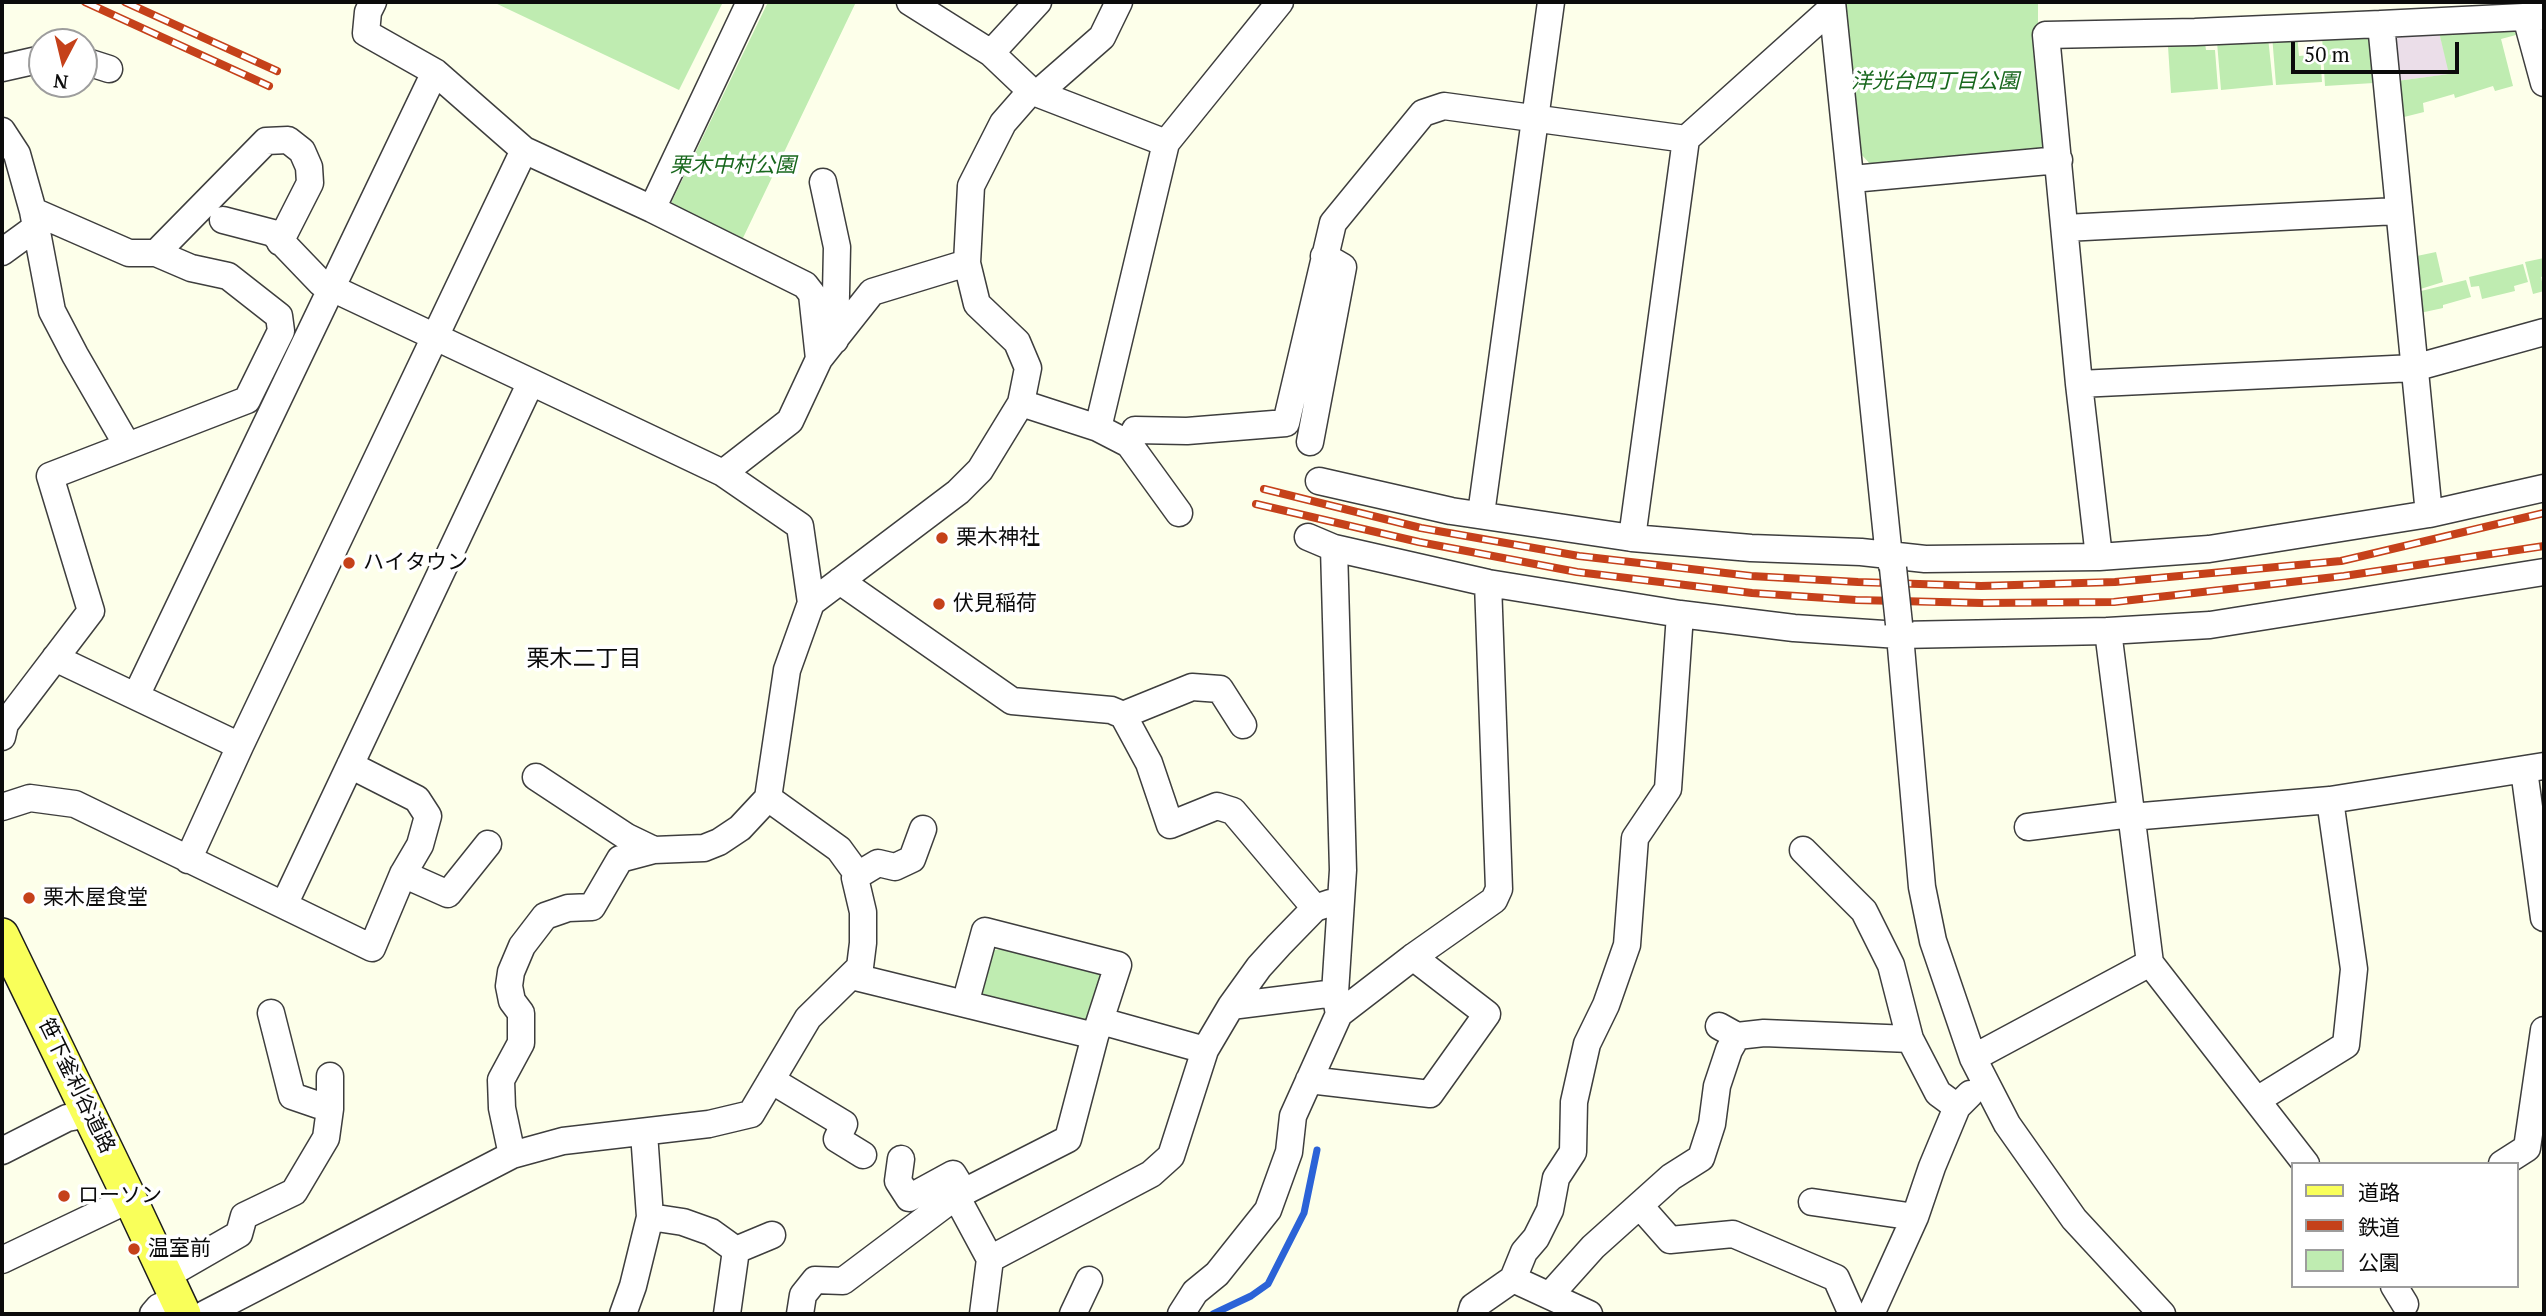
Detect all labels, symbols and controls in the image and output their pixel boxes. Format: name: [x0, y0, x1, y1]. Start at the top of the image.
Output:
north arrow: [28, 28, 98, 98]
scale bar: [2294, 28, 2462, 72]
text: 50 m: [2304, 40, 2350, 68]
text: N: [52, 69, 69, 96]
park label: 洋光台四丁目公園: [1851, 69, 2019, 95]
park label: 栗木中村公園: [670, 153, 796, 179]
place label: 栗木神社: [956, 525, 1040, 551]
marker: 栗木神社: [934, 530, 950, 546]
place label: ハイタウン: [363, 550, 468, 576]
marker: ハイタウン: [341, 555, 357, 571]
place label: 伏見稲荷: [953, 591, 1037, 617]
marker: 伏見稲荷: [931, 596, 947, 612]
district label: 栗木二丁目: [527, 645, 641, 673]
place label: 栗木屋食堂: [43, 885, 148, 911]
marker: 栗木屋食堂: [21, 890, 37, 906]
street label: 笹下釜利谷道路: [32, 1014, 120, 1158]
legend: [2290, 1162, 2518, 1288]
text: 道路: [2358, 1178, 2400, 1206]
place label: ローソン: [78, 1183, 162, 1209]
marker: ローソン: [56, 1188, 72, 1204]
text: 鉄道: [2358, 1213, 2400, 1241]
place label: 温室前: [148, 1236, 211, 1262]
marker: 温室前: [126, 1241, 142, 1257]
text: 公園: [2358, 1248, 2400, 1276]

